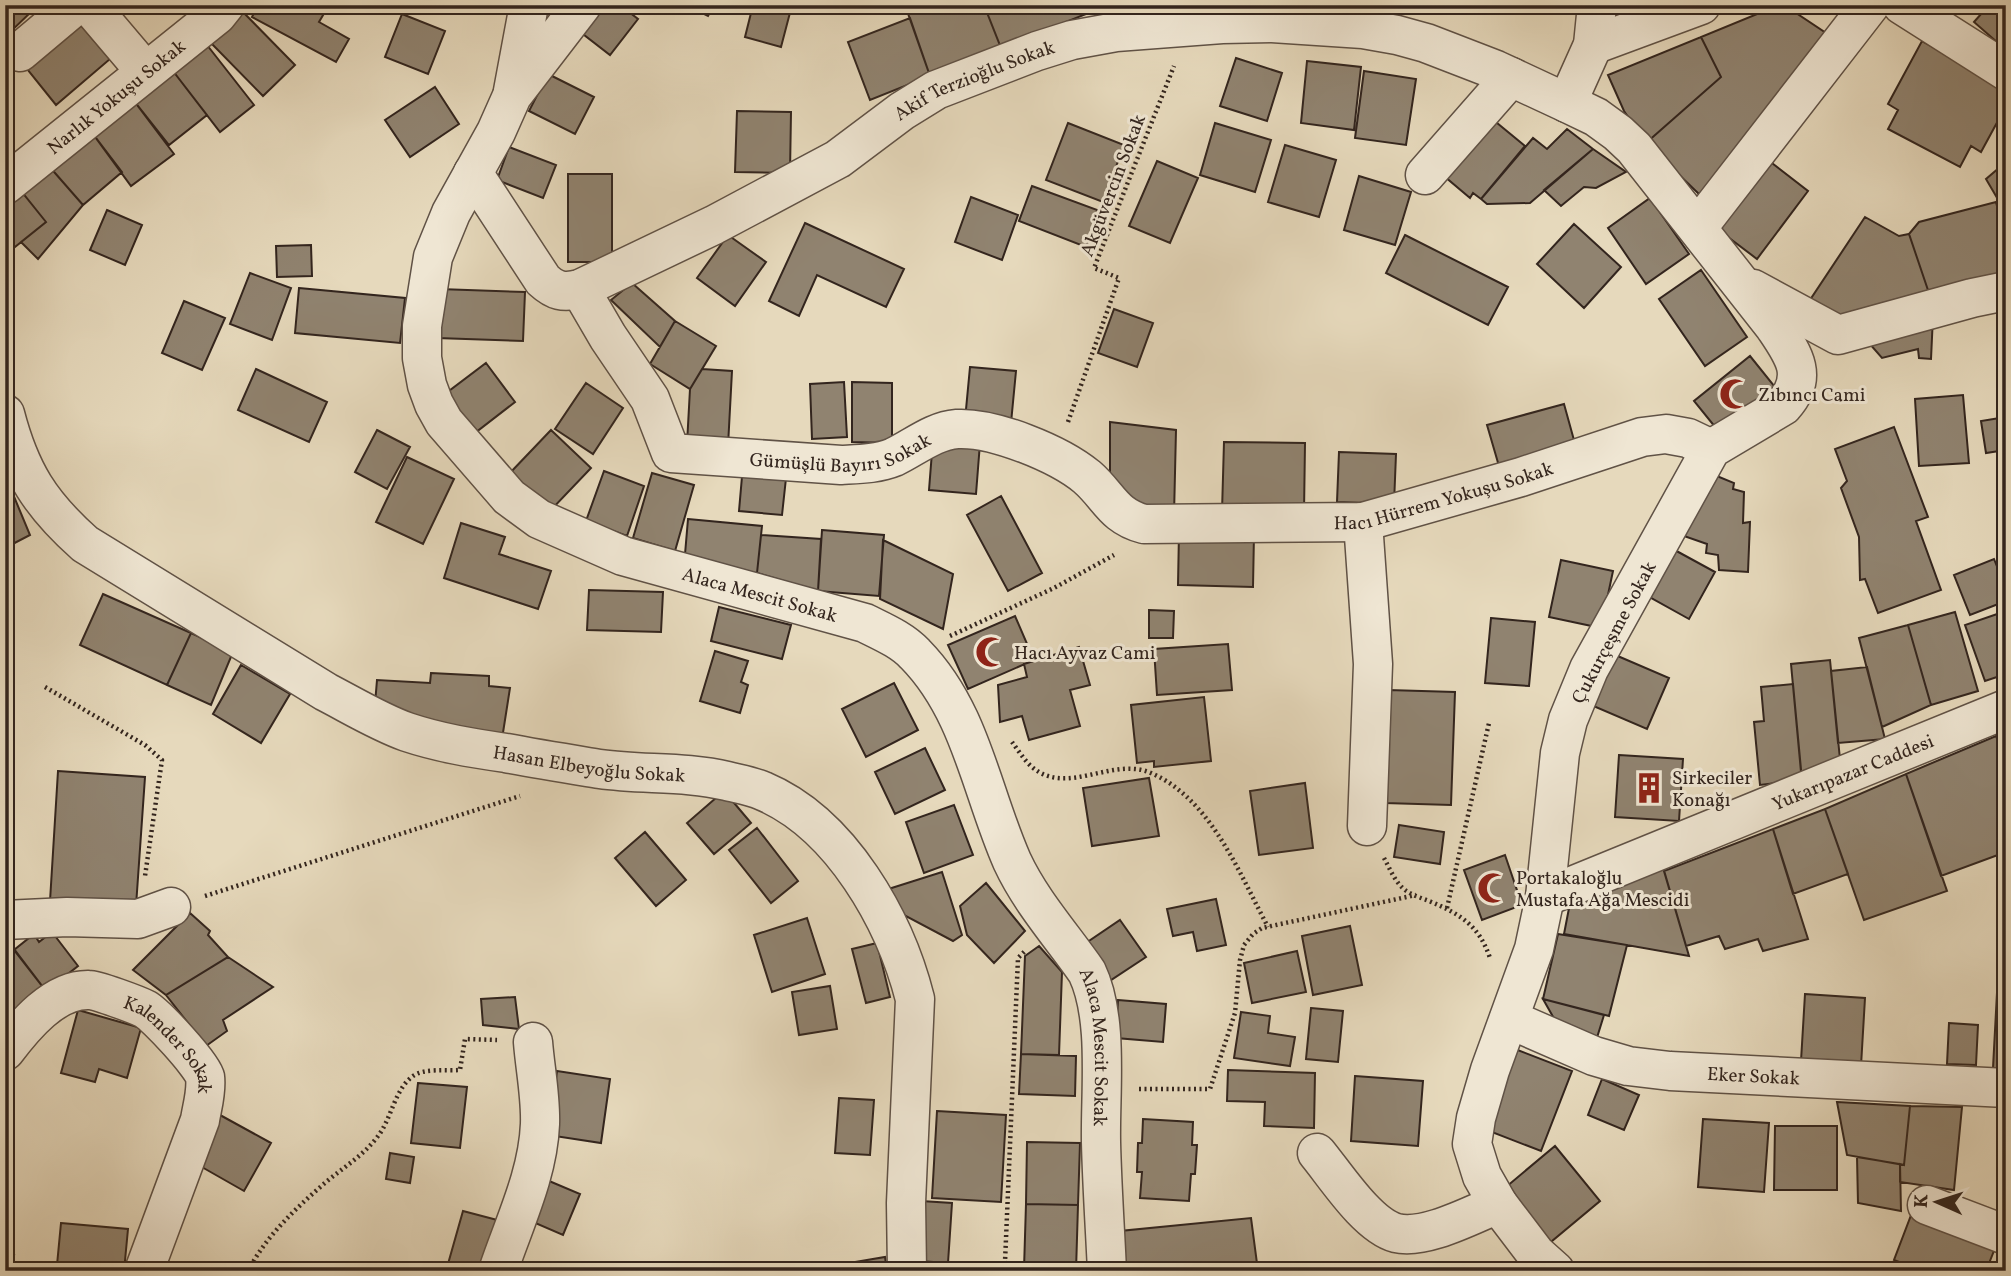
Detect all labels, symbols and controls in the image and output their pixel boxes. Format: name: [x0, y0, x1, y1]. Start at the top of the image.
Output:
street label: Narlık Yokuşu Sokak: [42, 34, 192, 161]
street label: Akif Terzioğlu Sokak: [889, 35, 1058, 128]
street label: Akgüvercin Sokak: [1075, 111, 1153, 261]
mosque icon: Zıbıncı Cami: [1718, 377, 1752, 411]
place label: Zıbıncı Cami: [1758, 383, 1866, 409]
street label: Gümüşlü Bayırı Sokak: [749, 428, 936, 480]
street label: Hacı Hürrem Yokuşu Sokak: [1334, 456, 1557, 537]
street label: Çukurçeşme Sokak: [1566, 557, 1663, 709]
street label: Alaca Mescit Sokak: [679, 562, 840, 630]
mosque icon: Hacı Ayvaz Cami: [974, 635, 1008, 669]
place label: Hacı Ayvaz Cami: [1014, 641, 1156, 667]
street label: Yukarıpazar Caddesi: [1768, 729, 1938, 818]
street label: Hasan Elbeyoğlu Sokak: [491, 740, 686, 790]
place label: Sirkeciler Konağı: [1672, 766, 1752, 814]
building icon: Sirkeciler Konağı: [1632, 771, 1666, 805]
place label: Portakaloğlu Mustafa Ağa Mescidi: [1516, 866, 1690, 914]
mosque icon: Portakaloğlu Mustafa Ağa Mescidi: [1476, 871, 1510, 905]
street label: Alaca Mescit Sokak: [1072, 964, 1113, 1127]
street label: Kalender Sokak: [119, 990, 217, 1095]
street label: Eker Sokak: [1706, 1062, 1800, 1093]
north arrow: [1902, 1168, 1972, 1238]
text: K: [1909, 1193, 1935, 1209]

